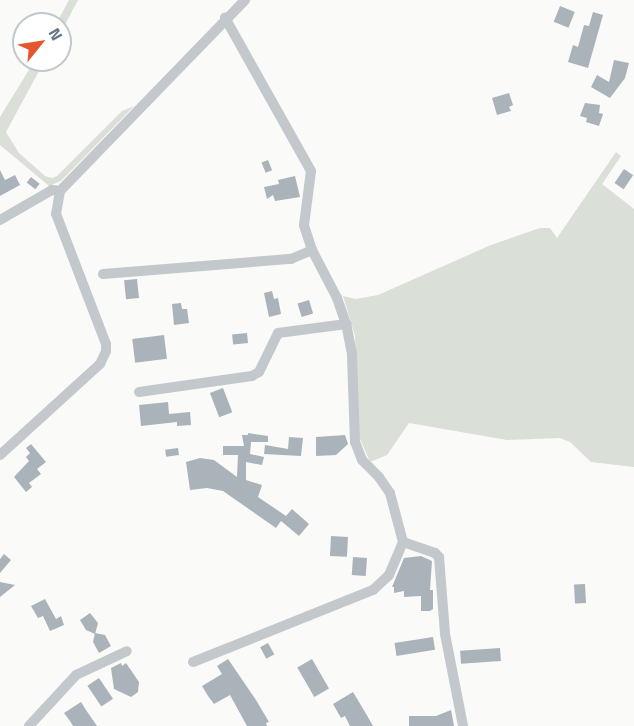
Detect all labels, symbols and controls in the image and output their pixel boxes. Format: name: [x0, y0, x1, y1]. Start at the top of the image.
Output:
north arrow: [12, 12, 72, 72]
text: N: [43, 23, 69, 45]

